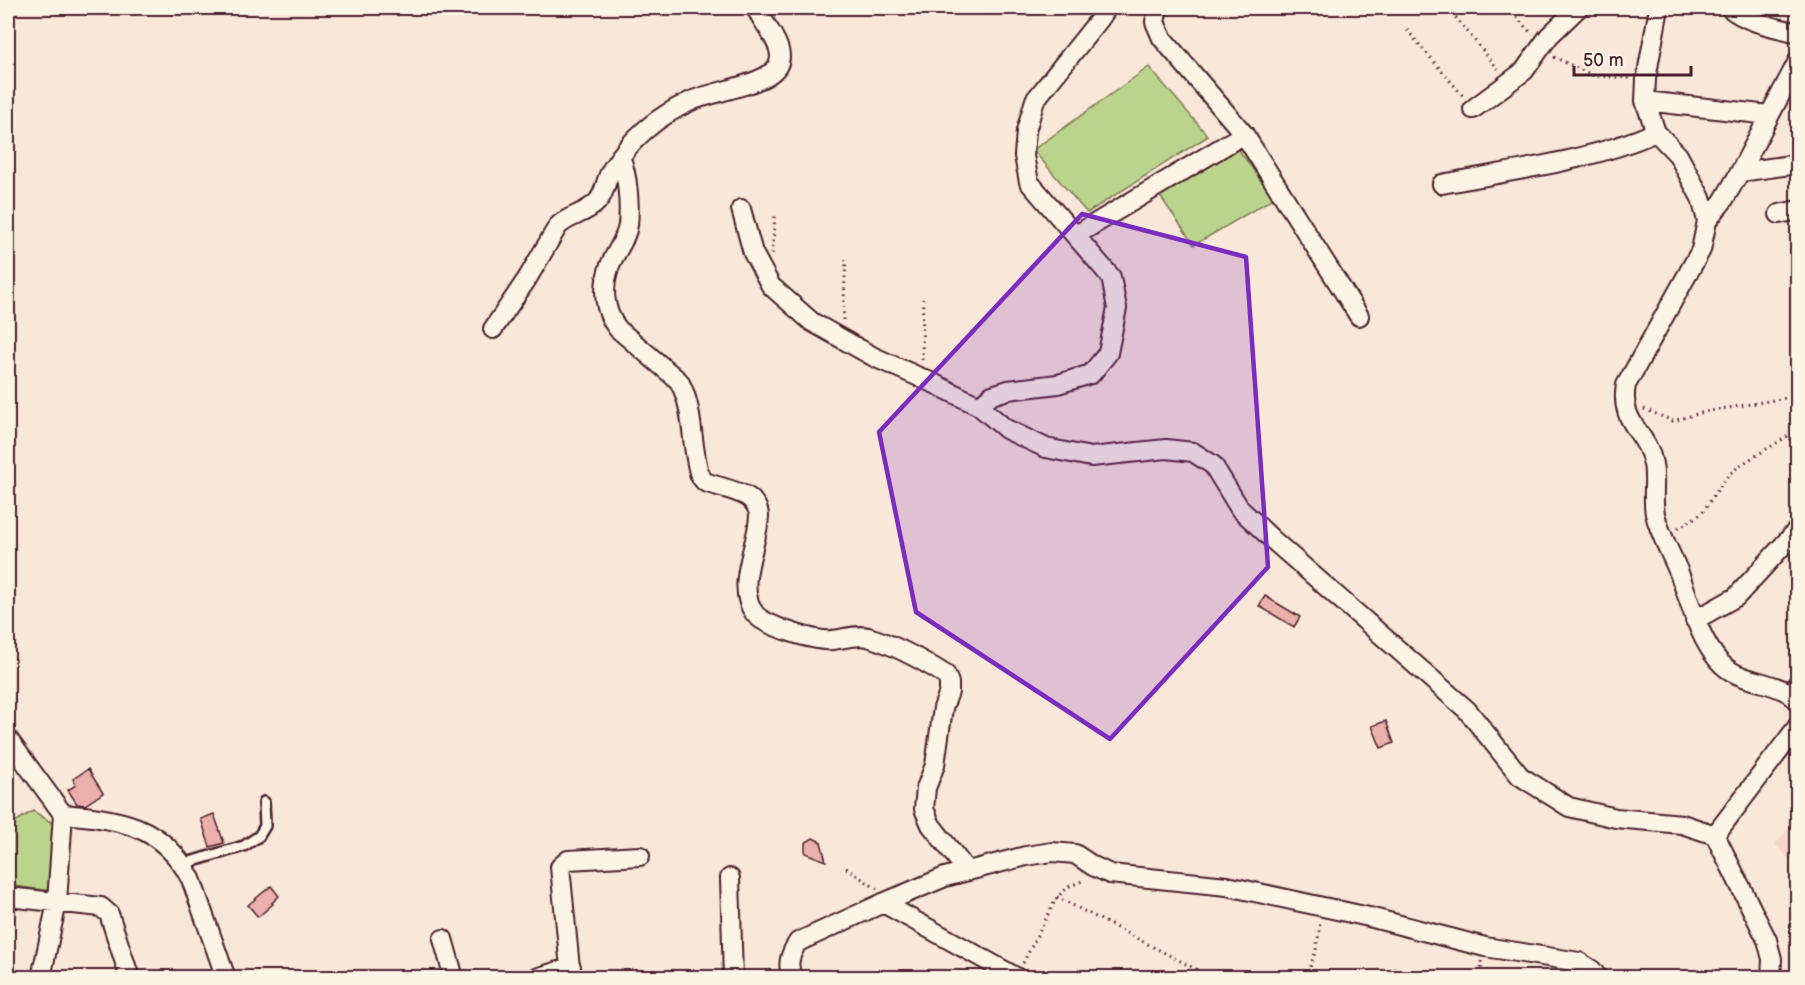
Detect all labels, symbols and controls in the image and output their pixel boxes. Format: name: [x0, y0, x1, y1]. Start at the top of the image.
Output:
scale bar: [1574, 39, 1691, 77]
text: 50 m: [1583, 50, 1624, 71]

